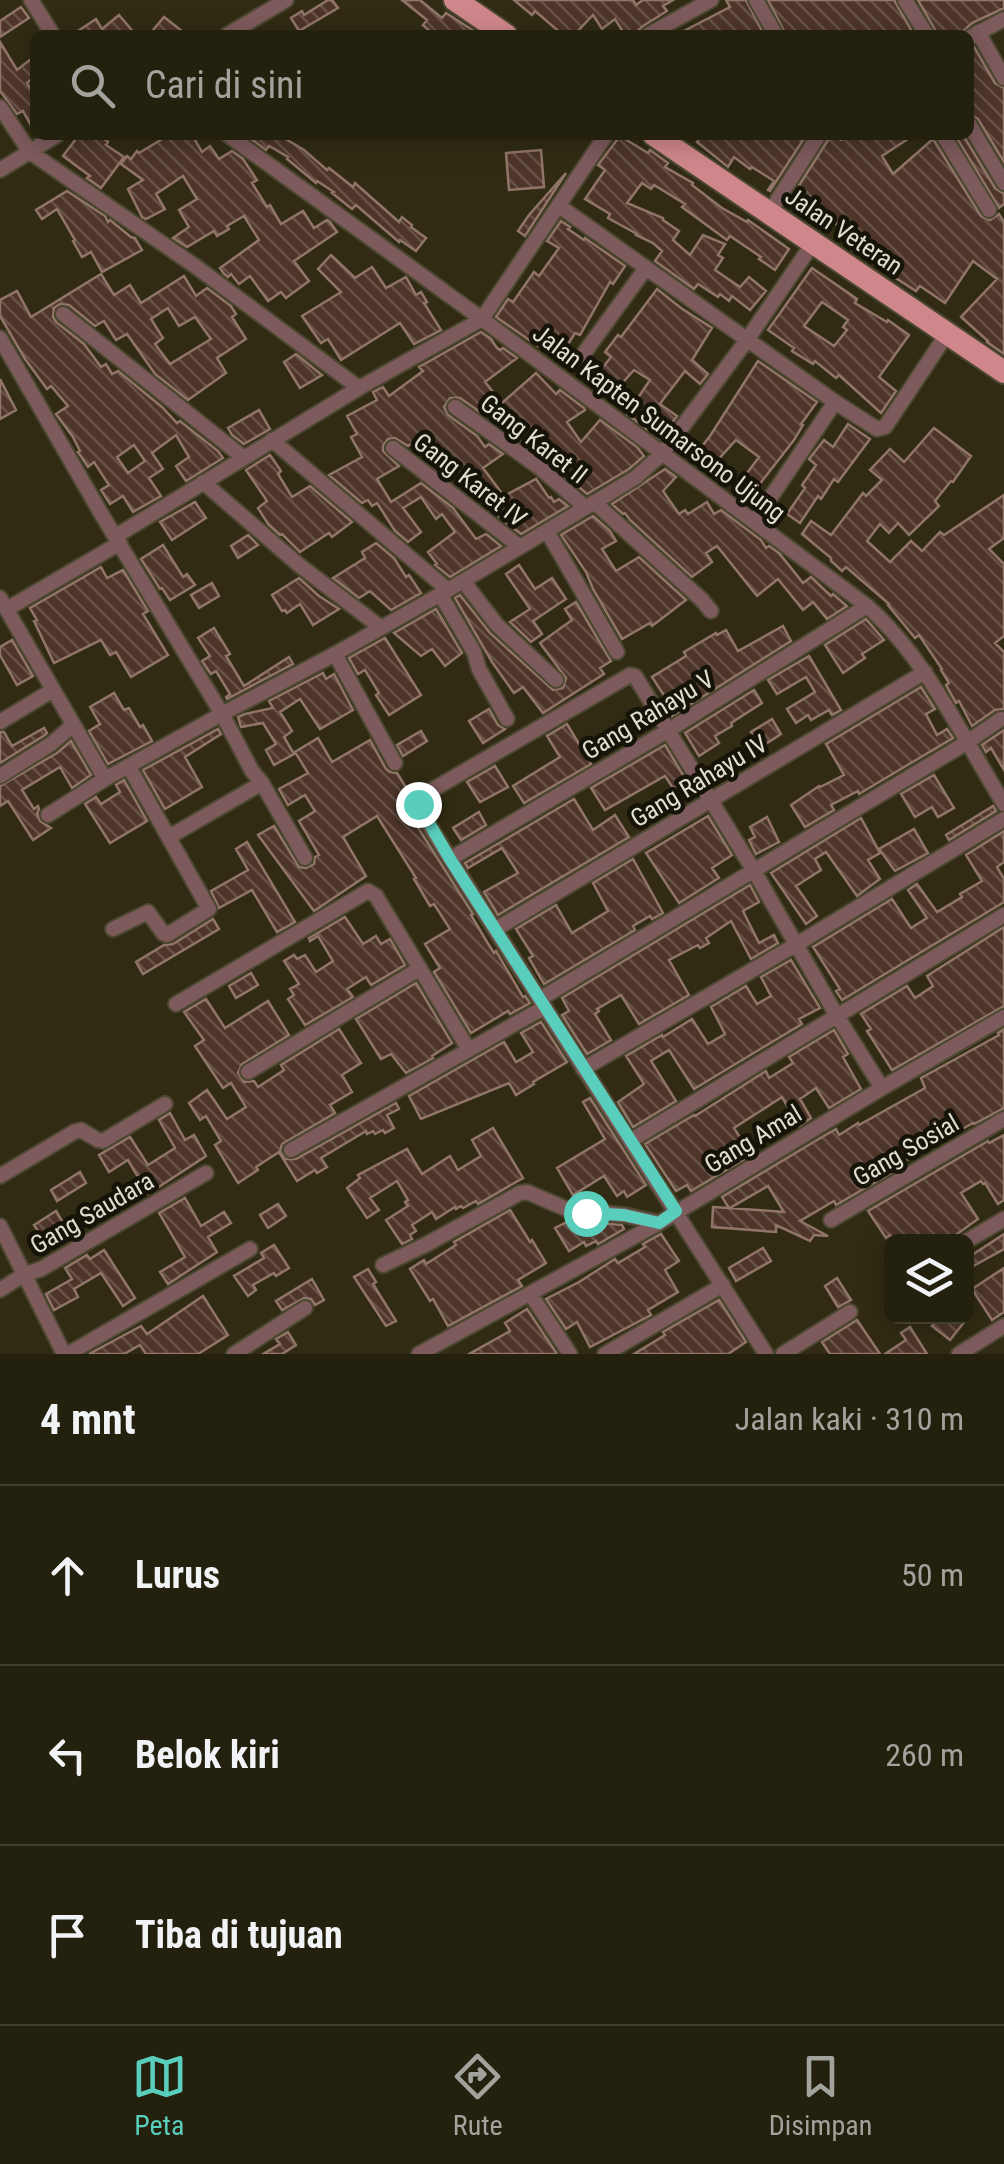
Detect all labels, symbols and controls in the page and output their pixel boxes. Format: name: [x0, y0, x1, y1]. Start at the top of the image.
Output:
search box: [30, 30, 974, 140]
icon: search: [65, 58, 120, 113]
text: Cari di sini: [145, 63, 303, 107]
street label: Jalan Veteran: [780, 181, 908, 281]
street label: Jalan Kapten Sumarsono Ujung: [527, 319, 791, 527]
street label: Gang Karet II: [475, 388, 593, 490]
street label: Gang Karet IV: [408, 427, 532, 533]
street label: Gang Rahayu V: [577, 664, 719, 766]
street label: Gang Rahayu IV: [625, 729, 773, 833]
route end: [396, 782, 442, 828]
street label: Gang Amal: [699, 1099, 807, 1179]
street label: Gang Sosial: [848, 1108, 964, 1192]
street label: Gang Saudara: [25, 1166, 159, 1260]
route start: [564, 1191, 610, 1237]
map controls: [884, 1234, 974, 1324]
button: layers: [884, 1234, 974, 1324]
text: 4 mnt: [40, 1395, 136, 1444]
text: Jalan kaki · 310 m: [735, 1400, 964, 1438]
icon: ahead: [40, 1548, 95, 1603]
text: Lurus: [135, 1553, 220, 1597]
text: 50 m: [901, 1556, 964, 1594]
icon: left: [40, 1728, 95, 1783]
text: Belok kiri: [135, 1733, 280, 1777]
text: 260 m: [885, 1736, 964, 1774]
icon: arrive: [40, 1908, 95, 1963]
text: Tiba di tujuan: [135, 1913, 343, 1957]
tab: Peta: [132, 2049, 187, 2142]
tab: Rute: [450, 2049, 505, 2142]
tab: Disimpan: [769, 2049, 872, 2142]

